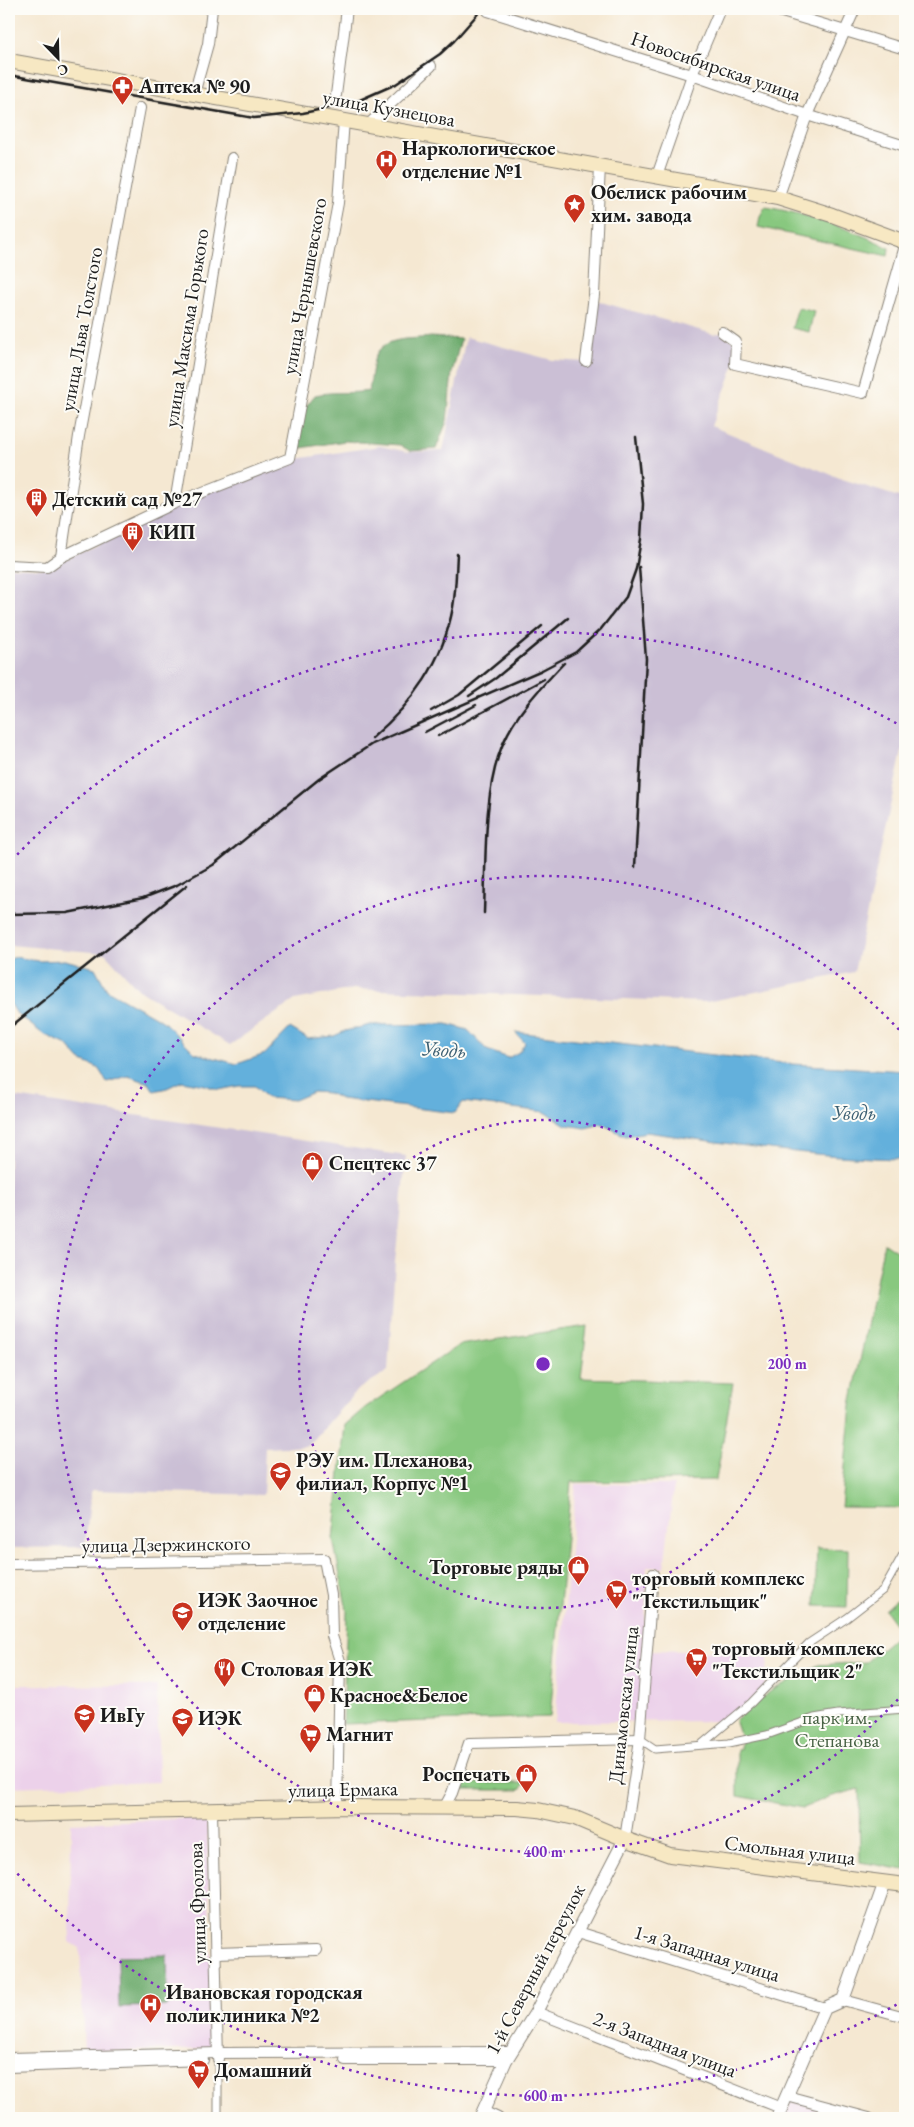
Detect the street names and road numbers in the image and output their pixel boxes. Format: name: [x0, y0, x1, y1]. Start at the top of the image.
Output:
street label: Новосибирская улица: [628, 25, 804, 107]
street label: улица Кузнецова: [321, 84, 457, 132]
street label: улица Чернышевского: [276, 195, 332, 376]
street label: улица Максима Горького: [157, 227, 215, 429]
street label: улица Льва Толстого: [54, 245, 108, 413]
street label: улица Дзержинского: [81, 1530, 251, 1558]
street label: Динамовская улица: [602, 1625, 644, 1785]
street label: улица Ермака: [288, 1775, 398, 1803]
street label: Смольная улица: [723, 1829, 857, 1871]
street label: улица Фролова: [182, 1842, 212, 1964]
street label: 1-й Северный переулок: [479, 1879, 591, 2058]
street label: 1-я Западная улица: [631, 1918, 783, 1988]
street label: 2-я Западная улица: [590, 2005, 740, 2083]

